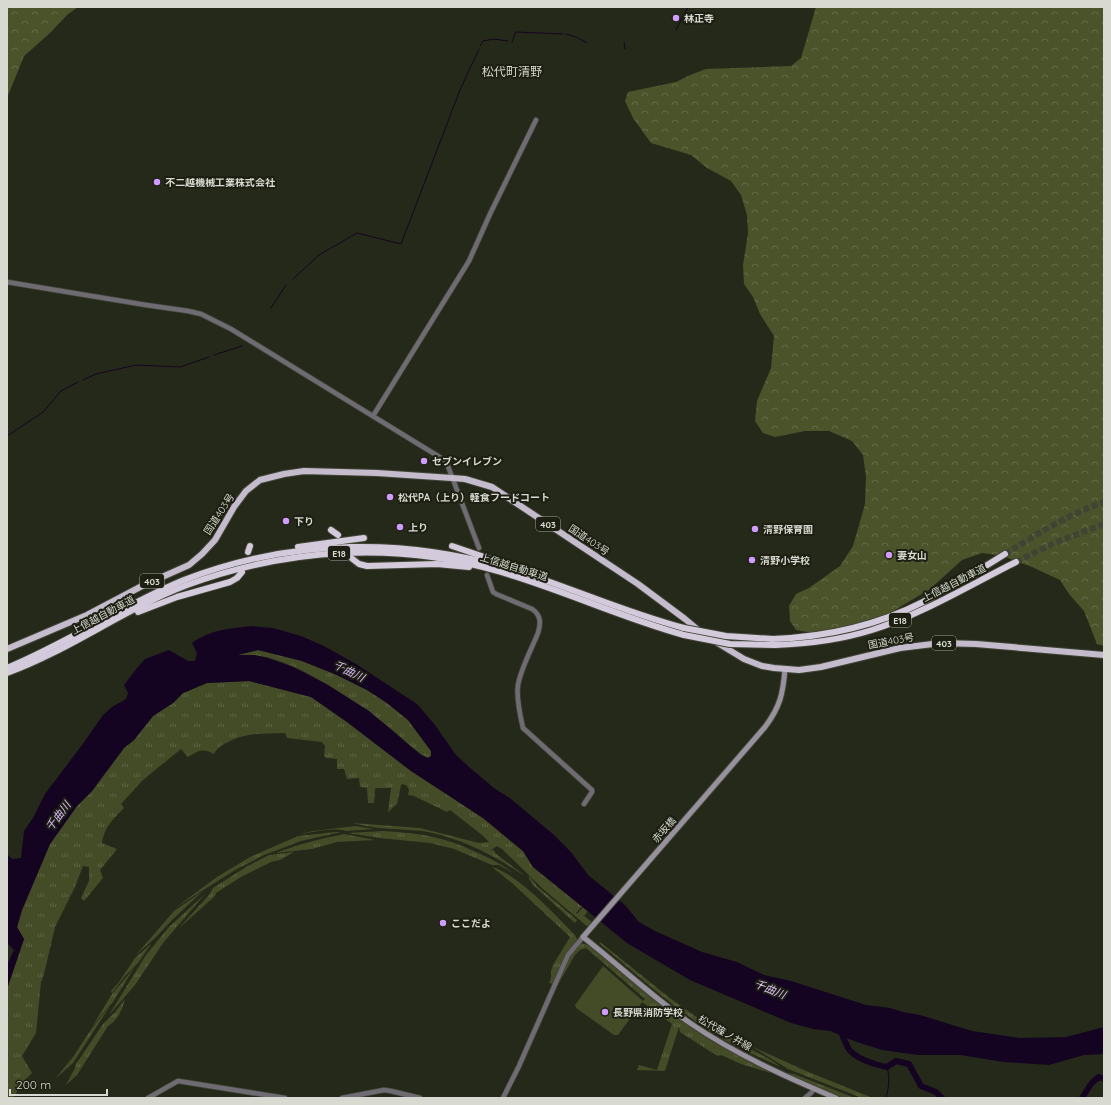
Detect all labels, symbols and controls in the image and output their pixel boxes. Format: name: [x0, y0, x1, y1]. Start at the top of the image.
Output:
place label: 林正寺: [684, 12, 714, 25]
marker: 林正寺: [671, 13, 681, 23]
district label: 松代町清野: [482, 64, 542, 79]
place label: 不二越機械工業株式会社: [165, 176, 276, 189]
marker: 不二越機械工業株式会社: [152, 177, 162, 187]
place label: セブンイレブン: [432, 455, 502, 468]
marker: セブンイレブン: [419, 456, 429, 466]
street label: 国道403号: [201, 491, 237, 537]
place label: 松代PA（上り）軽食フードコート: [398, 491, 550, 504]
marker: 松代PA（上り）軽食フードコート: [385, 492, 395, 502]
place label: 下り: [294, 515, 314, 528]
marker: 下り: [281, 516, 291, 526]
road number: 403: [536, 517, 560, 531]
place label: 上り: [408, 521, 428, 534]
marker: 上り: [395, 522, 405, 532]
street label: 国道403号: [566, 522, 612, 558]
place label: 清野保育園: [763, 523, 813, 536]
marker: 清野保育園: [750, 524, 760, 534]
road number: E18: [328, 546, 350, 560]
place label: 妻女山: [897, 549, 927, 562]
marker: 妻女山: [884, 550, 894, 560]
street label: 上信越自動車道: [479, 551, 549, 583]
place label: 清野小学校: [760, 554, 810, 567]
marker: 清野小学校: [747, 555, 757, 565]
street label: 上信越自動車道: [920, 561, 988, 605]
road number: 403: [140, 574, 164, 588]
street label: 上信越自動車道: [69, 593, 137, 637]
road number: E18: [889, 613, 911, 627]
street label: 国道403号: [867, 630, 915, 652]
road number: 403: [932, 636, 956, 650]
water label: 千曲川: [331, 657, 368, 685]
water label: 千曲川: [42, 798, 74, 833]
street label: 赤坂橋: [649, 814, 679, 846]
place label: ここだよ: [451, 917, 491, 930]
marker: ここだよ: [438, 918, 448, 928]
water label: 千曲川: [752, 976, 789, 1002]
place label: 長野県消防学校: [613, 1006, 683, 1019]
marker: 長野県消防学校: [600, 1007, 610, 1017]
street label: 松代篠ノ井線: [696, 1012, 754, 1054]
scale bar: [10, 1071, 107, 1097]
text: 200 m: [16, 1077, 51, 1092]

